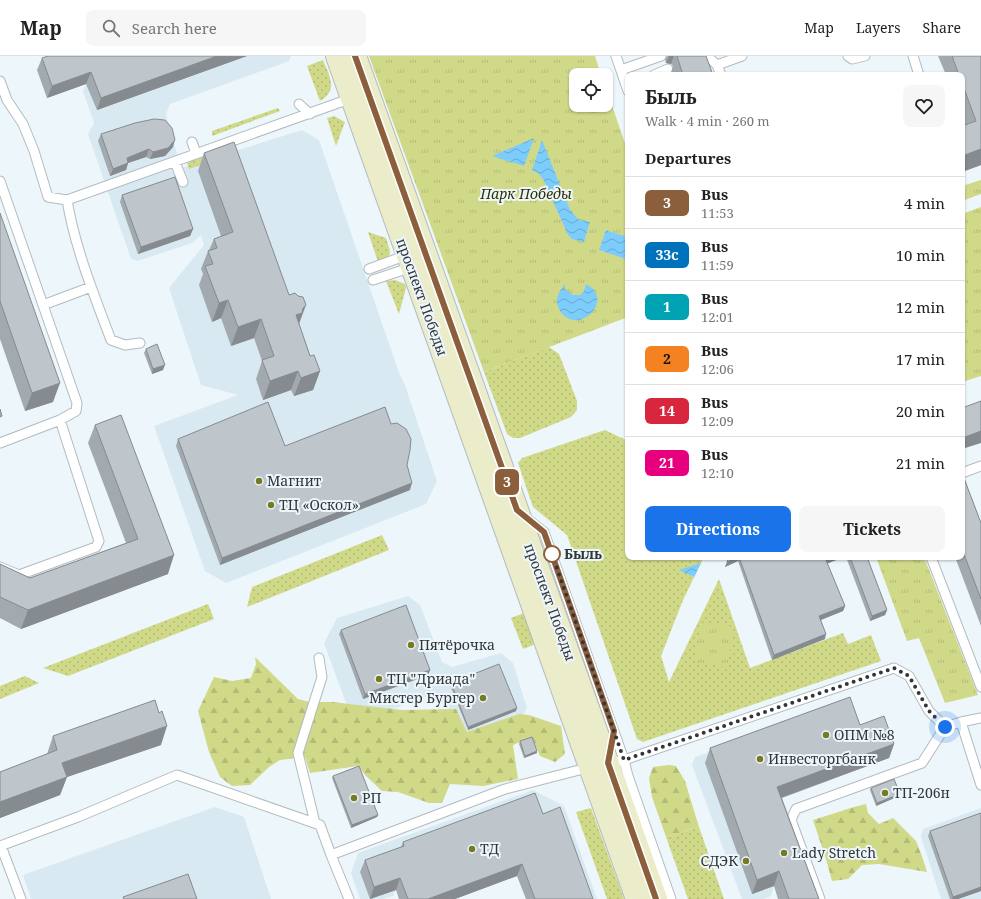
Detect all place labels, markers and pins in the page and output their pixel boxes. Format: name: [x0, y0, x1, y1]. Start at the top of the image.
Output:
place label: Магнит: [267, 471, 322, 490]
marker: Магнит: [254, 476, 264, 486]
place label: ТЦ «Оскол»: [279, 495, 359, 514]
marker: ТЦ «Оскол»: [266, 500, 276, 510]
place label: Быль: [564, 544, 602, 563]
marker: Быль: [543, 545, 561, 563]
place label: Пятёрочка: [419, 635, 495, 654]
marker: Пятёрочка: [406, 640, 416, 650]
place label: ТЦ "Дриада": [387, 669, 475, 688]
marker: ТЦ "Дриада": [374, 674, 384, 684]
place label: Мистер Бургер: [369, 688, 475, 707]
marker: Мистер Бургер: [478, 693, 488, 703]
place label: ОПМ №8: [834, 725, 895, 744]
marker: ОПМ №8: [821, 730, 831, 740]
place label: Инвесторгбанк: [768, 749, 876, 768]
marker: Инвесторгбанк: [755, 754, 765, 764]
place label: ТП-206н: [893, 783, 950, 802]
place label: РП: [362, 788, 382, 807]
marker: ТП-206н: [880, 788, 890, 798]
marker: РП: [349, 793, 359, 803]
place label: ТД: [480, 839, 499, 858]
place label: Lady Stretch: [792, 843, 876, 862]
marker: ТД: [467, 844, 477, 854]
marker: Lady Stretch: [779, 848, 789, 858]
place label: СДЭК: [700, 851, 738, 870]
marker: СДЭК: [741, 856, 751, 866]

